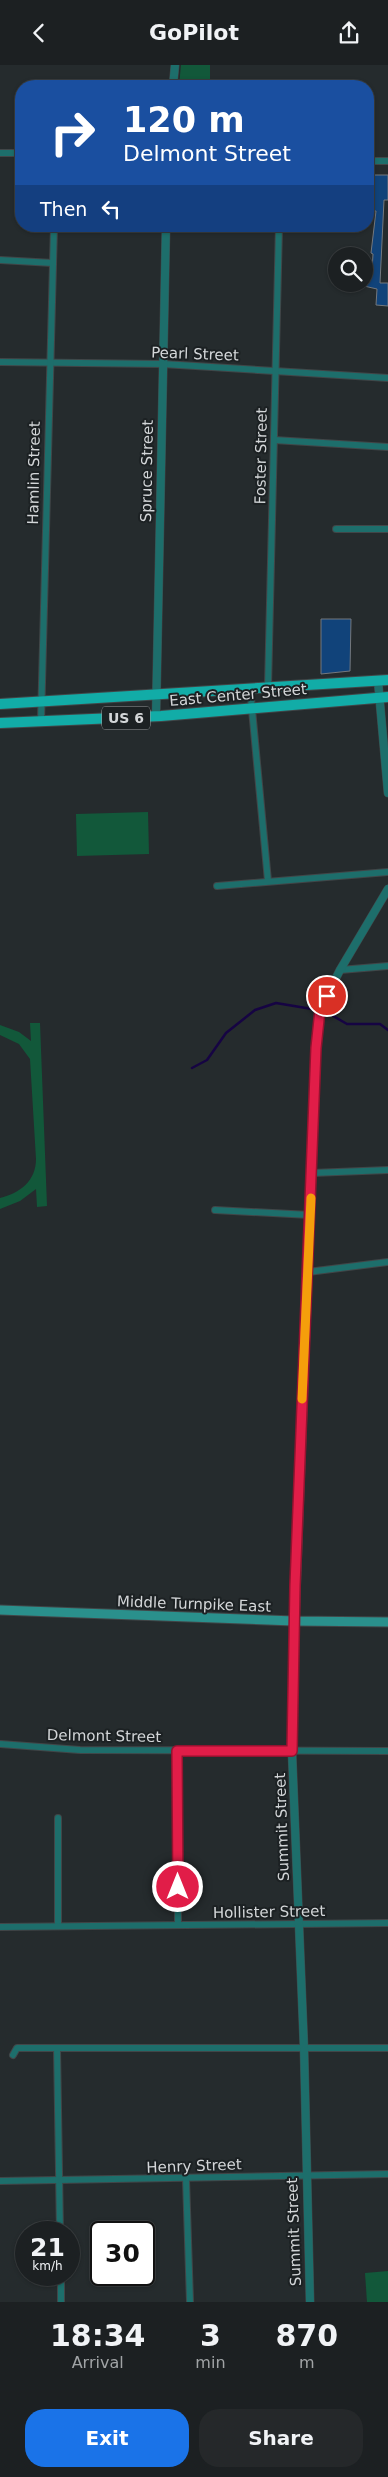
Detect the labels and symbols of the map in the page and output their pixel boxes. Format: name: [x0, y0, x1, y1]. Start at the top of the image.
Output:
street label: Pearl Street: [151, 343, 239, 365]
street label: Foster Street: [251, 407, 271, 505]
street label: Spruce Street: [137, 419, 157, 522]
street label: Hamlin Street: [24, 421, 44, 525]
street label: East Center Street: [168, 680, 308, 710]
road number: US 6: [102, 706, 150, 729]
pin: [306, 975, 348, 1017]
street label: Middle Turnpike East: [117, 1592, 272, 1616]
street label: Delmont Street: [47, 1726, 161, 1746]
street label: Summit Street: [271, 1772, 293, 1882]
position arrow: [151, 1860, 203, 1912]
street label: Hollister Street: [213, 1902, 325, 1922]
street label: Henry Street: [146, 2155, 242, 2177]
street label: Summit Street: [283, 2177, 305, 2287]
speed limit sign: 30: [90, 2221, 155, 2286]

